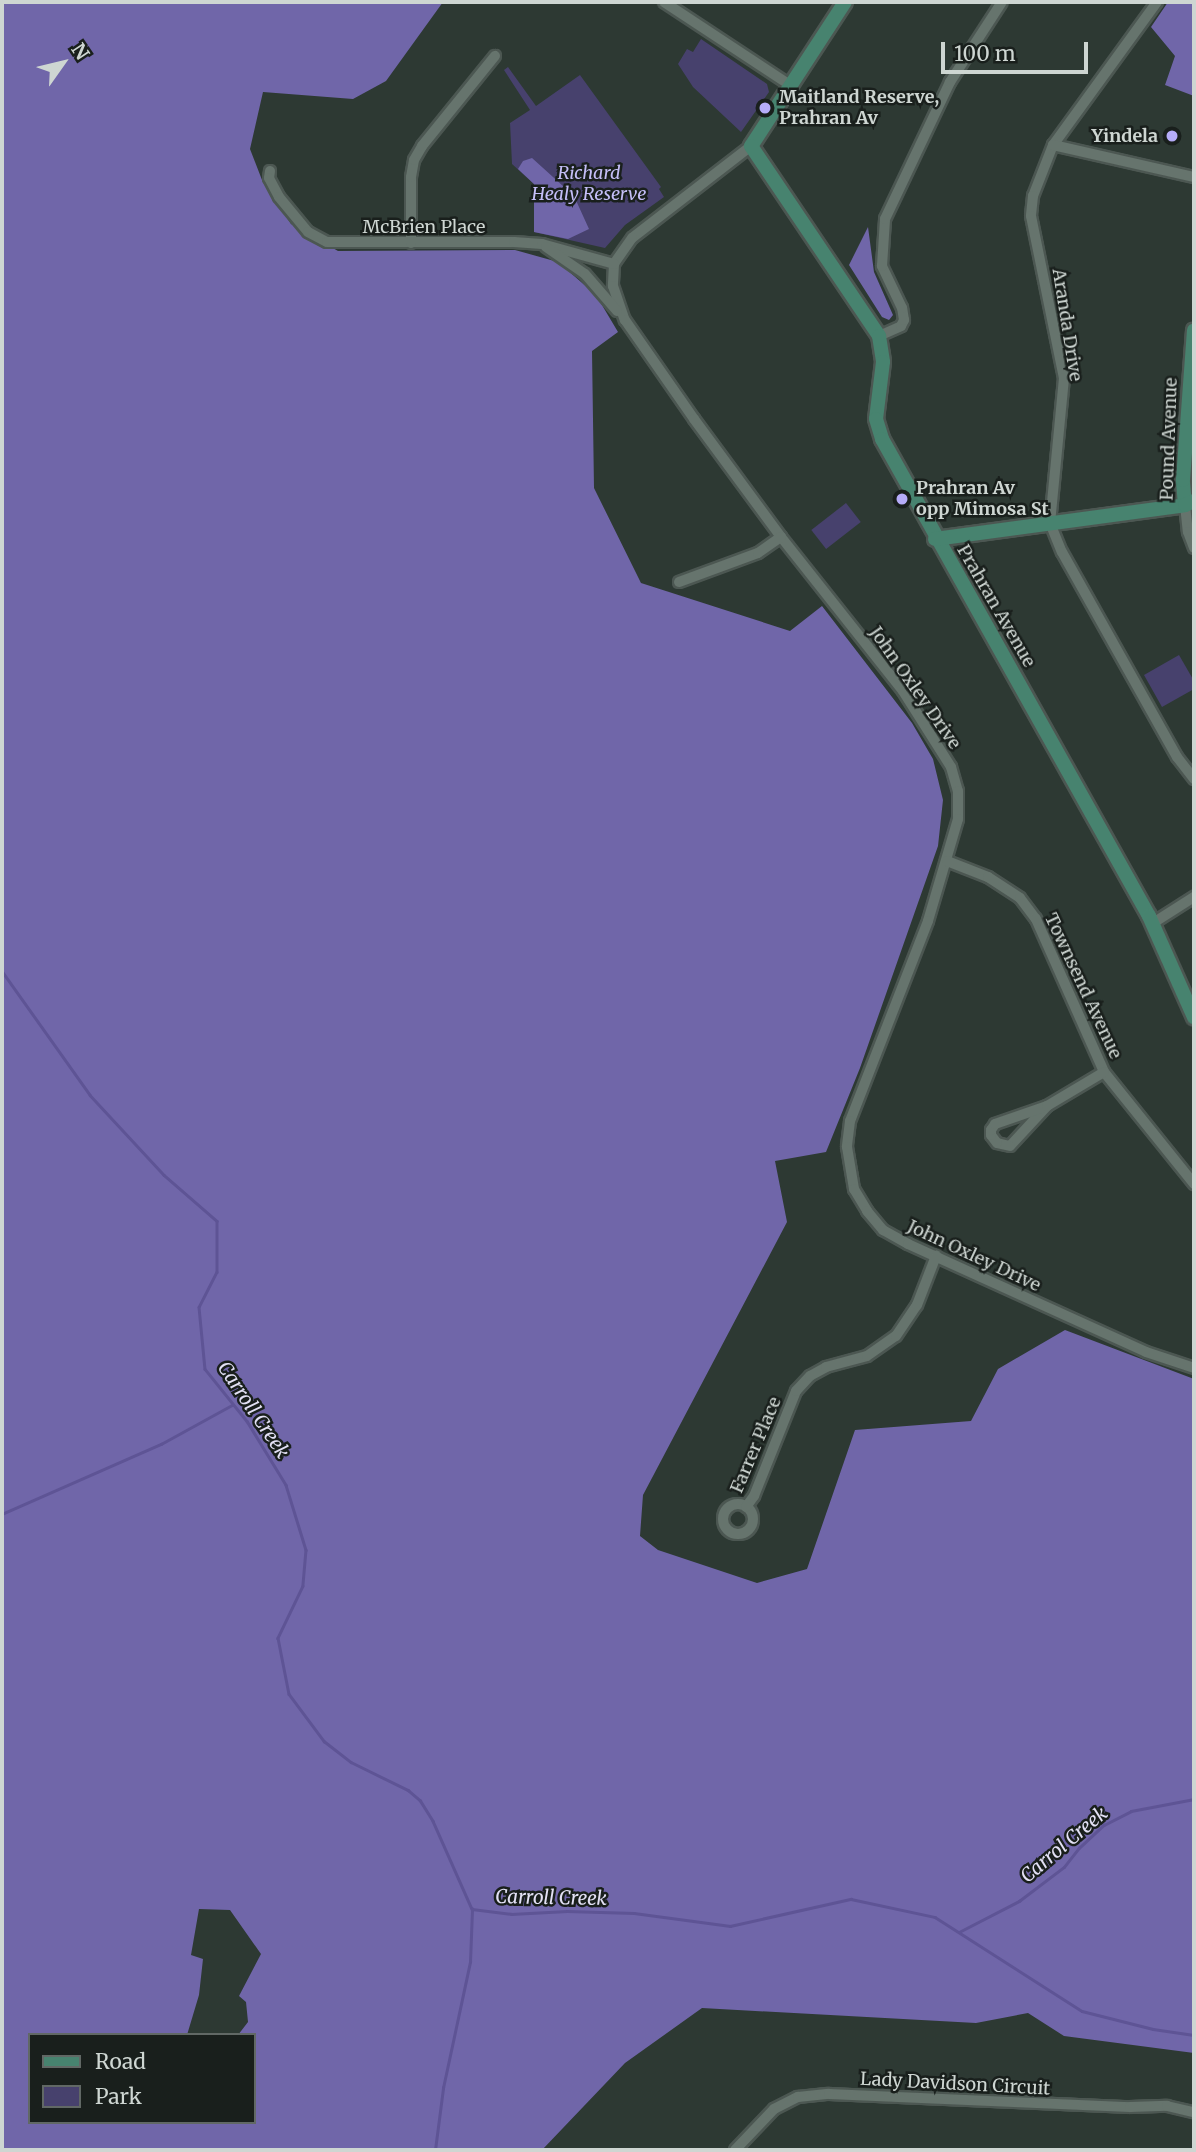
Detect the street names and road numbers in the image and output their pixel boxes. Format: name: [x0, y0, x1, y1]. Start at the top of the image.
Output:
street label: McBrien Place: [363, 216, 485, 238]
street label: Aranda Drive: [1047, 267, 1087, 383]
street label: Pound Avenue: [1156, 377, 1182, 501]
street label: Prahran Avenue: [952, 541, 1040, 671]
street label: John Oxley Drive: [865, 623, 965, 753]
street label: Townsend Avenue: [1040, 910, 1126, 1062]
street label: John Oxley Drive: [904, 1216, 1044, 1296]
street label: Farrer Place: [726, 1394, 786, 1496]
street label: Lady Davidson Circuit: [859, 2068, 1051, 2100]

